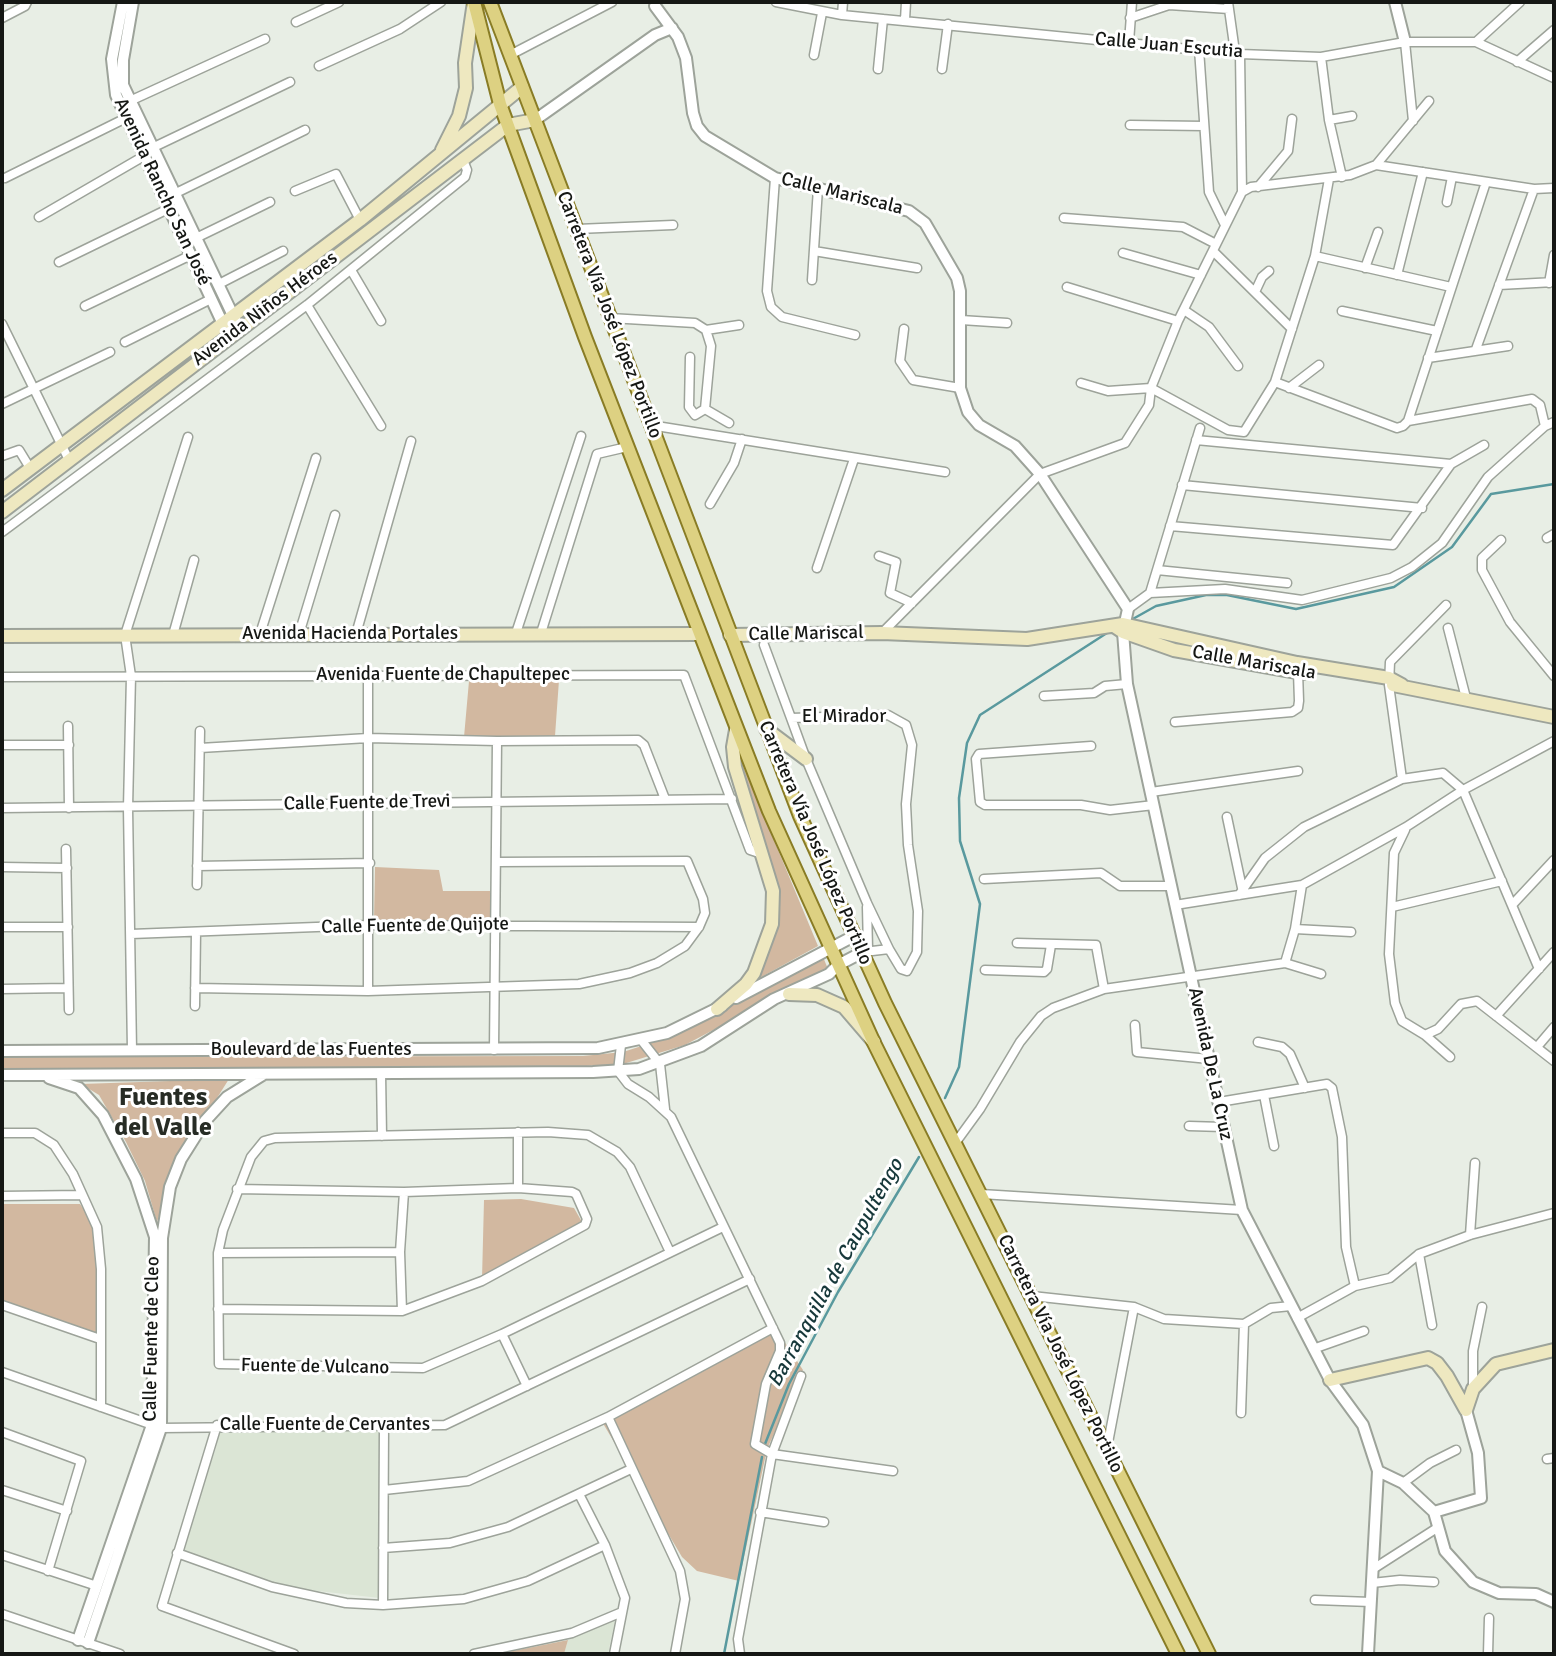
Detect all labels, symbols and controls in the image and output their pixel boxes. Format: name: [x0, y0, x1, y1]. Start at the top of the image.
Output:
street label: Calle Juan Escutia: [1094, 28, 1244, 64]
street label: Avenida Rancho San José: [109, 95, 215, 289]
street label: Calle Mariscala: [779, 168, 905, 220]
street label: Carretera Vía José López Portillo: [551, 188, 667, 442]
street label: Avenida Niños Héroes: [188, 247, 342, 371]
street label: Calle Mariscal: [748, 622, 864, 646]
street label: Avenida Hacienda Portales: [242, 623, 458, 645]
street label: Calle Mariscala: [1190, 641, 1318, 685]
street label: Avenida Fuente de Chapultepec: [316, 664, 570, 686]
street label: El Mirador: [802, 706, 886, 728]
street label: Carretera Vía José López Portillo: [753, 718, 877, 968]
street label: Calle Fuente de Trevi: [283, 790, 451, 816]
street label: Calle Fuente de Quijote: [321, 913, 509, 939]
street label: Avenida De La Cruz: [1183, 986, 1237, 1142]
street label: Boulevard de las Fuentes: [210, 1039, 412, 1061]
district label: Fuentes del Valle: [114, 1082, 212, 1144]
water label: Barranquilla de Caupultengo: [763, 1155, 909, 1391]
street label: Carretera Vía José López Portillo: [992, 1231, 1128, 1477]
street label: Calle Fuente de Cleo: [139, 1256, 165, 1422]
street label: Fuente de Vulcano: [241, 1354, 389, 1380]
street label: Calle Fuente de Cervantes: [220, 1414, 430, 1436]

